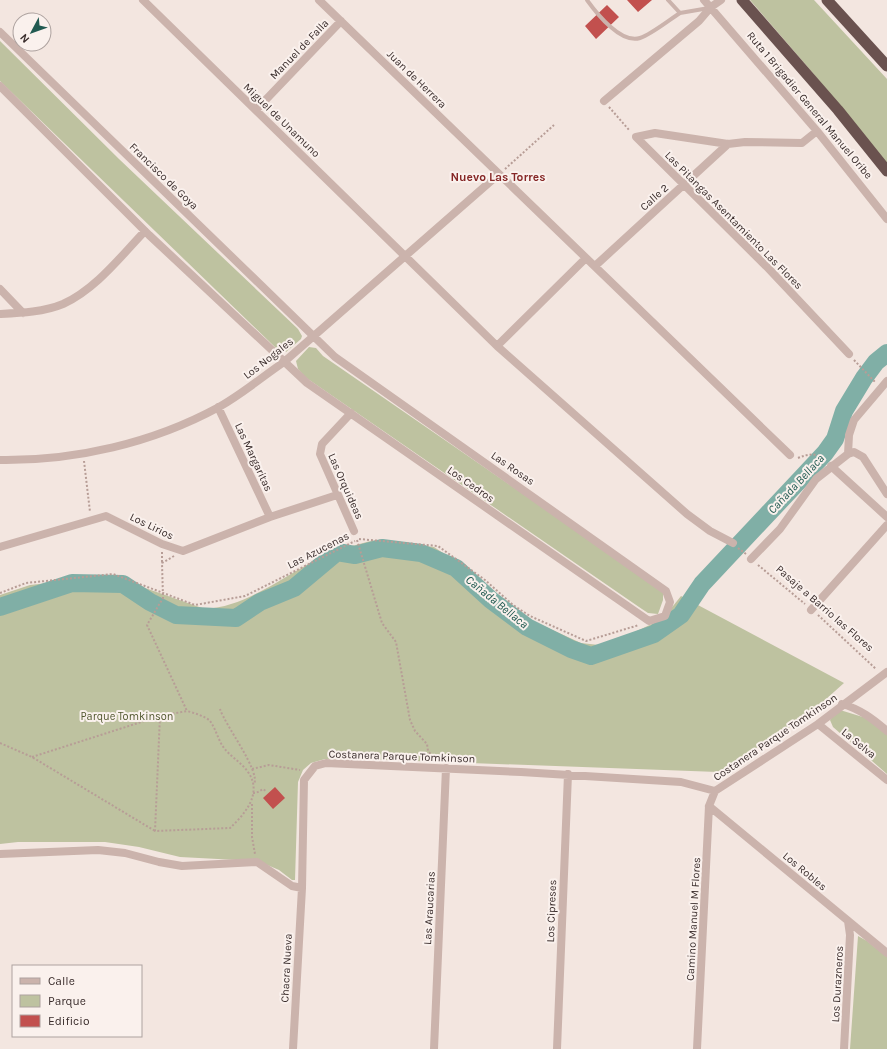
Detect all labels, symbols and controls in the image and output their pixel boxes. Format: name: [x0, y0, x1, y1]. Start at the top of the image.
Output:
north arrow: [12, 12, 52, 52]
street label: Manuel de Falla: [267, 17, 331, 82]
street label: Ruta 1 Brigadier General Manuel Oribe: [744, 29, 875, 182]
text: N: [17, 31, 32, 45]
street label: Juan de Herrera: [384, 48, 449, 111]
street label: Miguel de Unamuno: [241, 81, 323, 160]
street label: Francisco de Goya: [127, 140, 201, 212]
street label: Las Pitangas Asentamiento Las Flores: [662, 149, 805, 292]
district label: Nuevo Las Torres: [450, 170, 546, 184]
street label: Calle 2: [637, 181, 671, 213]
street label: Los Nogales: [241, 335, 296, 382]
street label: Las Margaritas: [232, 421, 275, 494]
street label: Las Rosas: [489, 449, 537, 488]
street label: Las Orquideas: [325, 451, 366, 521]
water label: Cañada Bellaca: [765, 451, 827, 517]
street label: Los Cedros: [445, 464, 497, 505]
street label: Los Lirios: [128, 510, 176, 543]
street label: Las Azucenas: [285, 529, 351, 572]
street label: Pasaje a Barrio las Flores: [773, 562, 876, 654]
water label: Cañada Bellaca: [463, 573, 531, 631]
street label: Costanera Parque Tomkinson: [711, 691, 840, 784]
park label: Parque Tomkinson: [81, 710, 173, 723]
street label: La Selva: [839, 726, 879, 761]
street label: Costanera Parque Tomkinson: [328, 747, 475, 766]
street label: Los Robles: [780, 849, 829, 894]
street label: Camino Manuel M Flores: [684, 857, 703, 981]
street label: Las Araucarias: [421, 871, 438, 945]
street label: Los Cipreses: [544, 879, 559, 943]
street label: Chacra Nueva: [278, 933, 295, 1003]
street label: Los Durazneros: [829, 945, 846, 1023]
legend: [12, 965, 142, 1037]
text: Calle: [48, 974, 75, 988]
text: Parque: [48, 994, 86, 1008]
text: Edificio: [48, 1014, 89, 1028]

